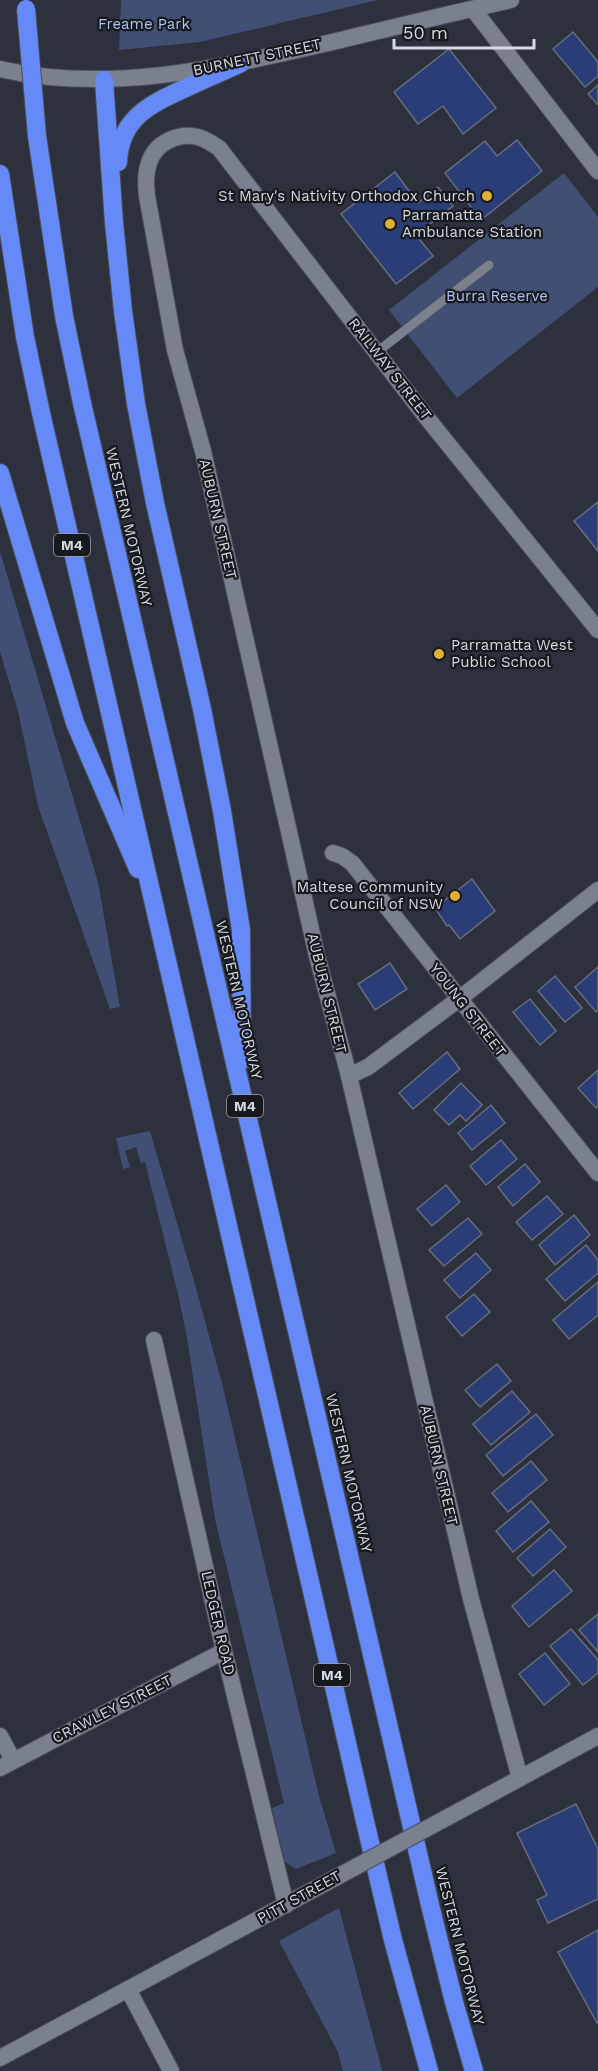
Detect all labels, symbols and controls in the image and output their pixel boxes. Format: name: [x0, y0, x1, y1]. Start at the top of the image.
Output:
scale bar: [394, 12, 534, 50]
park label: Freame Park: [98, 15, 190, 33]
text: 50 m: [403, 22, 448, 43]
street label: BURNETT STREET: [191, 35, 323, 79]
place label: St Mary's Nativity Orthodox Church: [218, 187, 475, 205]
marker: St Mary's Nativity Orthodox Church: [480, 189, 494, 203]
place label: Parramatta Ambulance Station: [402, 206, 542, 241]
marker: Parramatta Ambulance Station: [383, 217, 397, 231]
park label: Burra Reserve: [446, 287, 548, 305]
street label: RAILWAY STREET: [345, 314, 435, 424]
street label: WESTERN MOTORWAY: [102, 446, 156, 609]
street label: AUBURN STREET: [195, 457, 241, 581]
road number: M4: [54, 534, 90, 556]
place label: Parramatta West Public School: [451, 636, 574, 671]
marker: Parramatta West Public School: [432, 647, 446, 661]
place label: Maltese Community Council of NSW: [296, 878, 443, 913]
marker: Maltese Community Council of NSW: [448, 889, 462, 903]
street label: WESTERN MOTORWAY: [212, 919, 266, 1082]
street label: AUBURN STREET: [303, 931, 351, 1055]
street label: YOUNG STREET: [426, 960, 510, 1060]
road number: M4: [227, 1095, 263, 1117]
street label: WESTERN MOTORWAY: [322, 1392, 376, 1555]
street label: AUBURN STREET: [416, 1403, 462, 1527]
street label: LEDGER ROAD: [197, 1569, 239, 1677]
road number: M4: [314, 1664, 350, 1686]
street label: CRAWLEY STREET: [49, 1671, 175, 1747]
street label: WESTERN MOTORWAY: [432, 1865, 489, 2028]
street label: PITT STREET: [254, 1867, 344, 1927]

